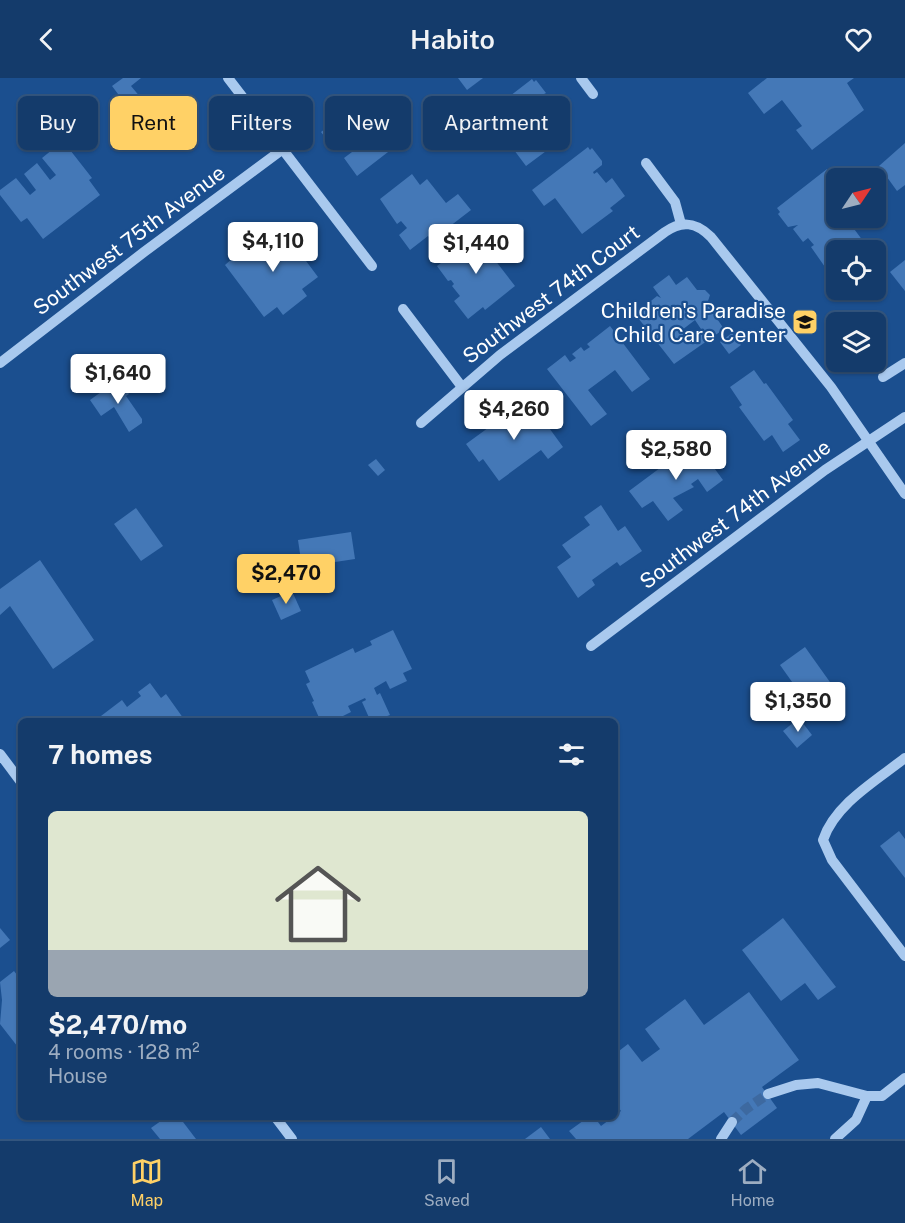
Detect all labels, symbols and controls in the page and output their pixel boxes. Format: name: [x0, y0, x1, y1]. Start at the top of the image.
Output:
icon: back: [30, 23, 63, 56]
text: Habito: [410, 23, 495, 55]
icon: heart: [842, 23, 875, 56]
chip: Buy: [18, 96, 98, 150]
chip: Rent: [110, 96, 197, 150]
chip: Filters: [209, 96, 313, 150]
chip: New: [325, 96, 411, 150]
chip: Apartment: [423, 96, 570, 150]
street label: Southwest 75th Avenue: [28, 160, 230, 320]
north arrow: [826, 168, 886, 228]
map controls: [826, 168, 886, 372]
street label: Southwest 74th Court: [458, 219, 644, 369]
pin: $4,110: [224, 222, 322, 273]
pin: $1,440: [427, 224, 525, 275]
text: $4,110: [242, 229, 304, 253]
text: $1,440: [443, 231, 509, 255]
button: locate: [826, 240, 886, 300]
place label: Children's Paradise Child Care Center: [601, 298, 786, 347]
school or university icon: Children's Paradise Child Care Center: [790, 307, 820, 337]
button: layers: [826, 312, 886, 372]
pin: $1,640: [69, 354, 167, 405]
text: $1,640: [85, 361, 151, 385]
pin: $4,260: [465, 390, 563, 441]
text: $4,260: [478, 397, 550, 421]
pin: $2,580: [627, 430, 725, 481]
street label: Southwest 74th Avenue: [635, 434, 835, 594]
text: $2,580: [640, 437, 712, 461]
pin: $2,470: [237, 554, 335, 605]
text: $2,470: [251, 561, 321, 585]
pin: $1,350: [749, 682, 847, 733]
text: $1,350: [764, 689, 832, 713]
icon: filters: [555, 738, 588, 771]
text: 7 homes: [48, 739, 152, 770]
icon: home: [264, 850, 372, 958]
text: $2,470/mo: [48, 1009, 187, 1040]
text: 4 rooms · 128 m²: [48, 1040, 200, 1064]
text: House: [48, 1064, 108, 1088]
tab: Map: [130, 1155, 163, 1210]
tab: Saved: [424, 1155, 470, 1210]
tab: Home: [731, 1155, 775, 1210]

